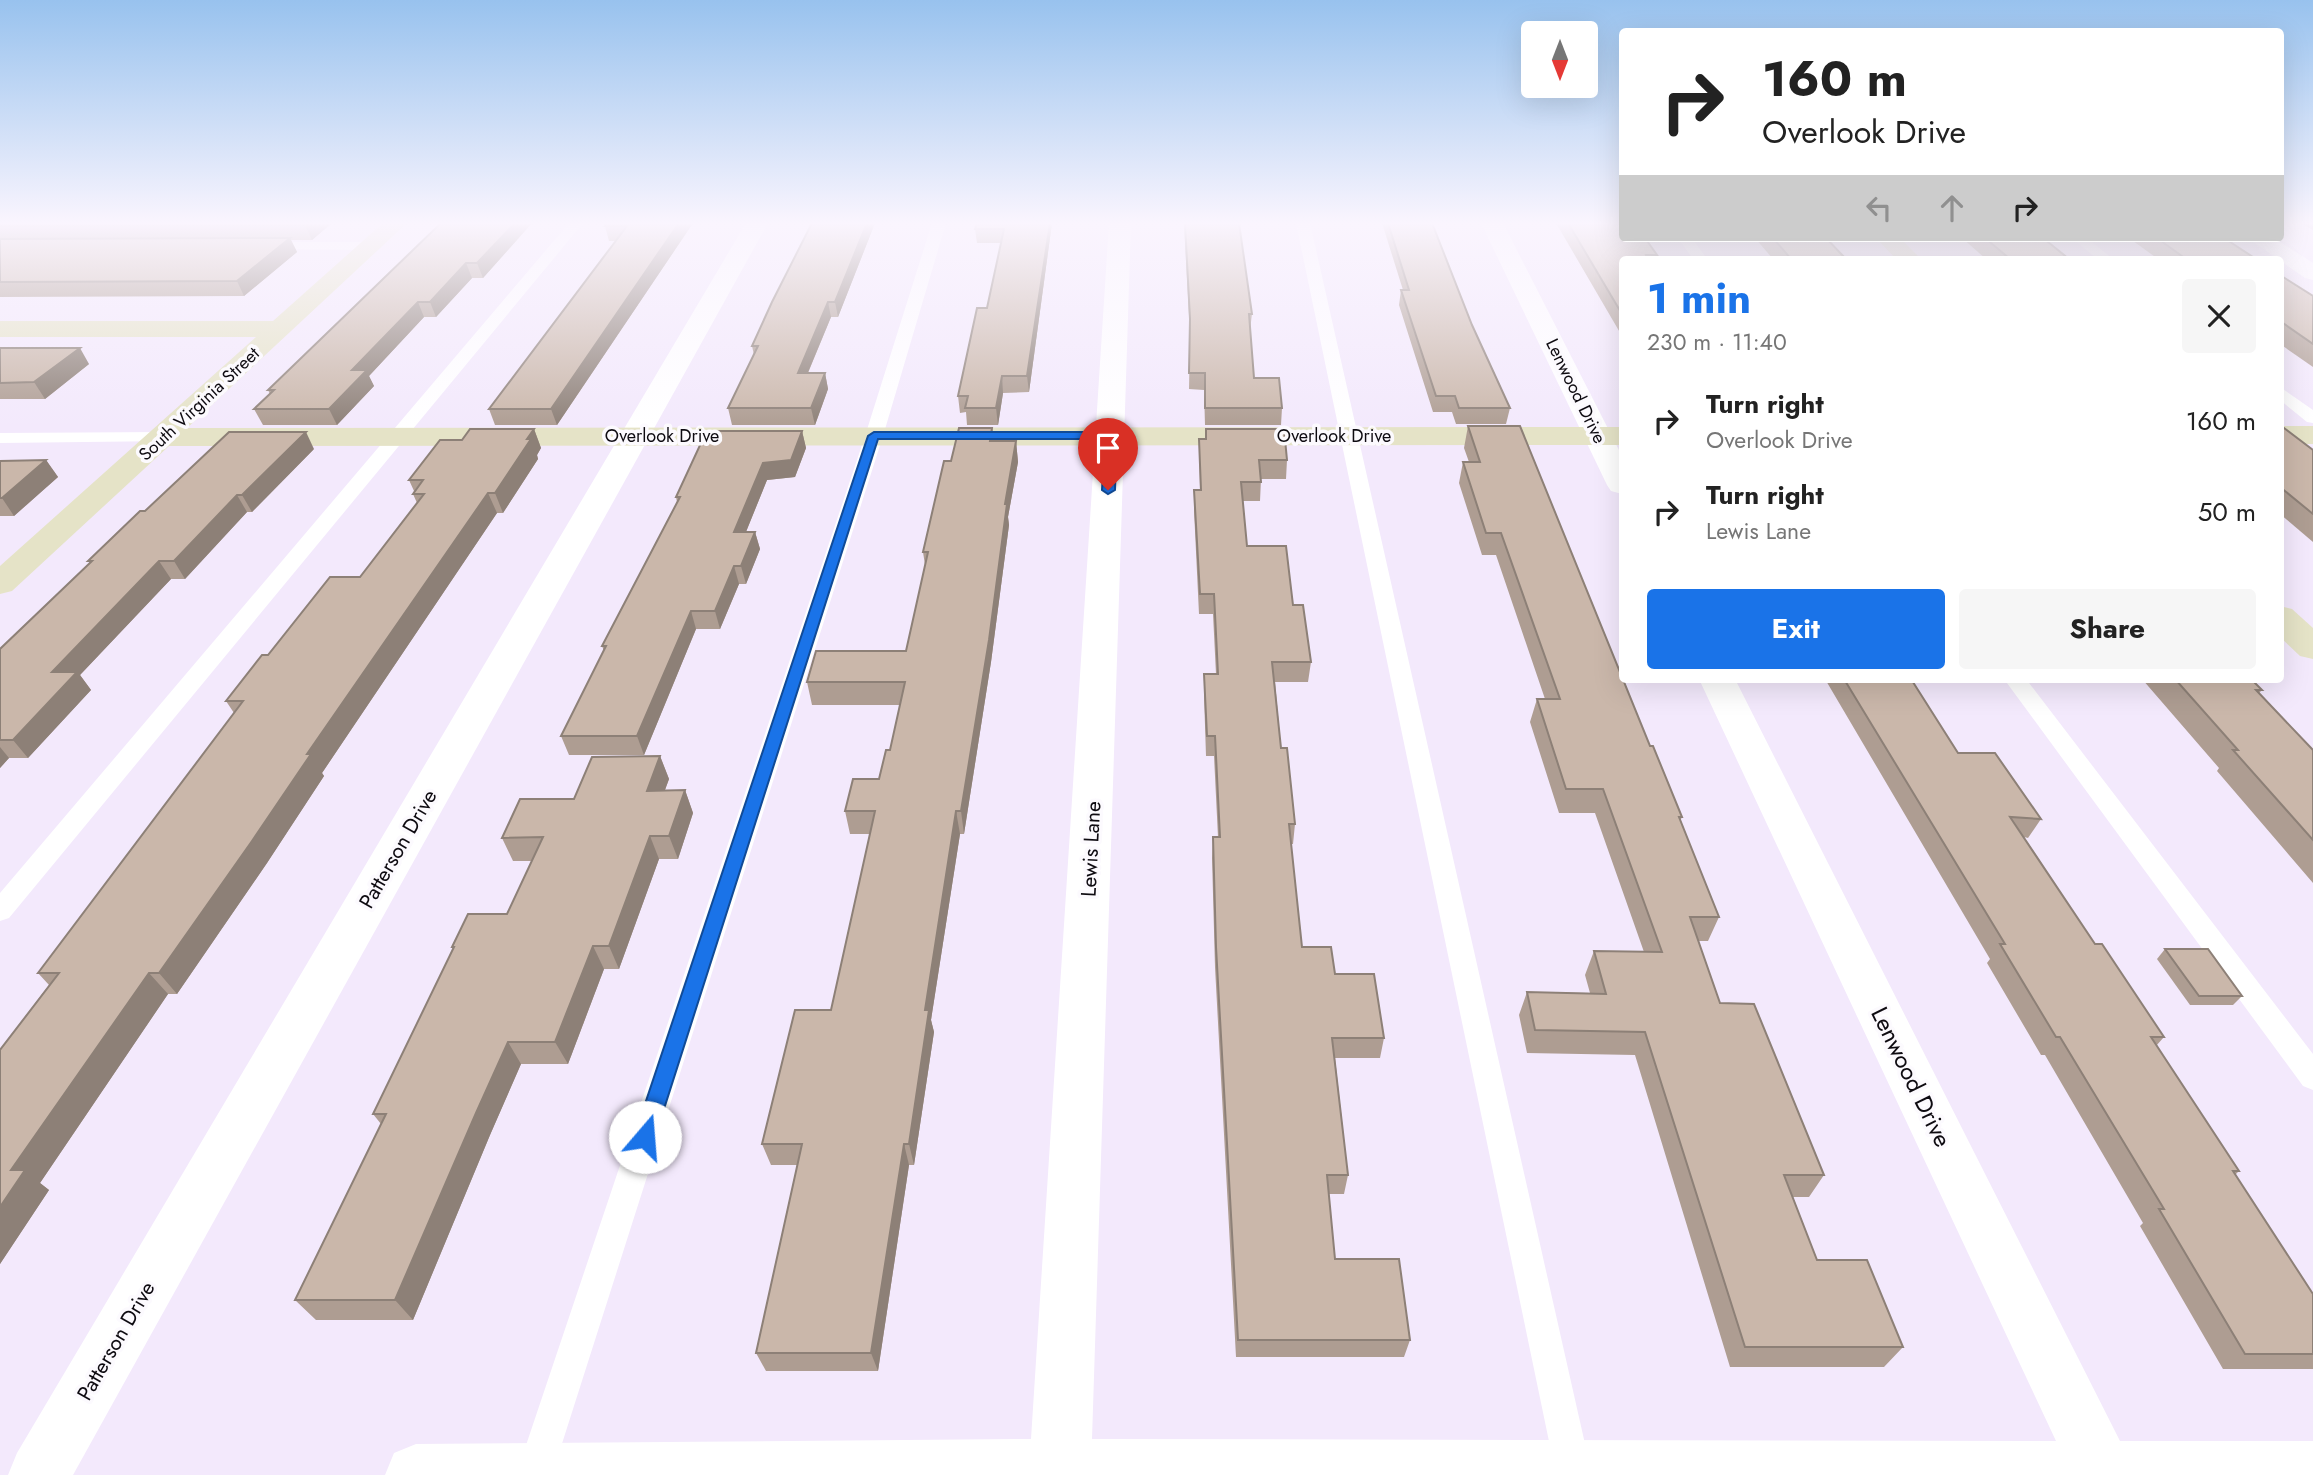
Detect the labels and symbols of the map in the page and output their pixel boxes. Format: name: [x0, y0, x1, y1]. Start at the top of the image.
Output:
north arrow: [1521, 21, 1598, 98]
street label: Lenwood Drive: [1539, 334, 1613, 448]
street label: South Virginia Street: [133, 341, 266, 467]
pin: [1078, 418, 1138, 490]
street label: Overlook Drive: [605, 423, 719, 449]
street label: Overlook Drive: [1277, 423, 1391, 449]
street label: Patterson Drive: [352, 784, 444, 914]
street label: Lewis Lane: [1074, 800, 1108, 898]
street label: Lenwood Drive: [1862, 1001, 1961, 1153]
position arrow: [608, 1100, 682, 1174]
street label: Patterson Drive: [70, 1276, 162, 1406]

